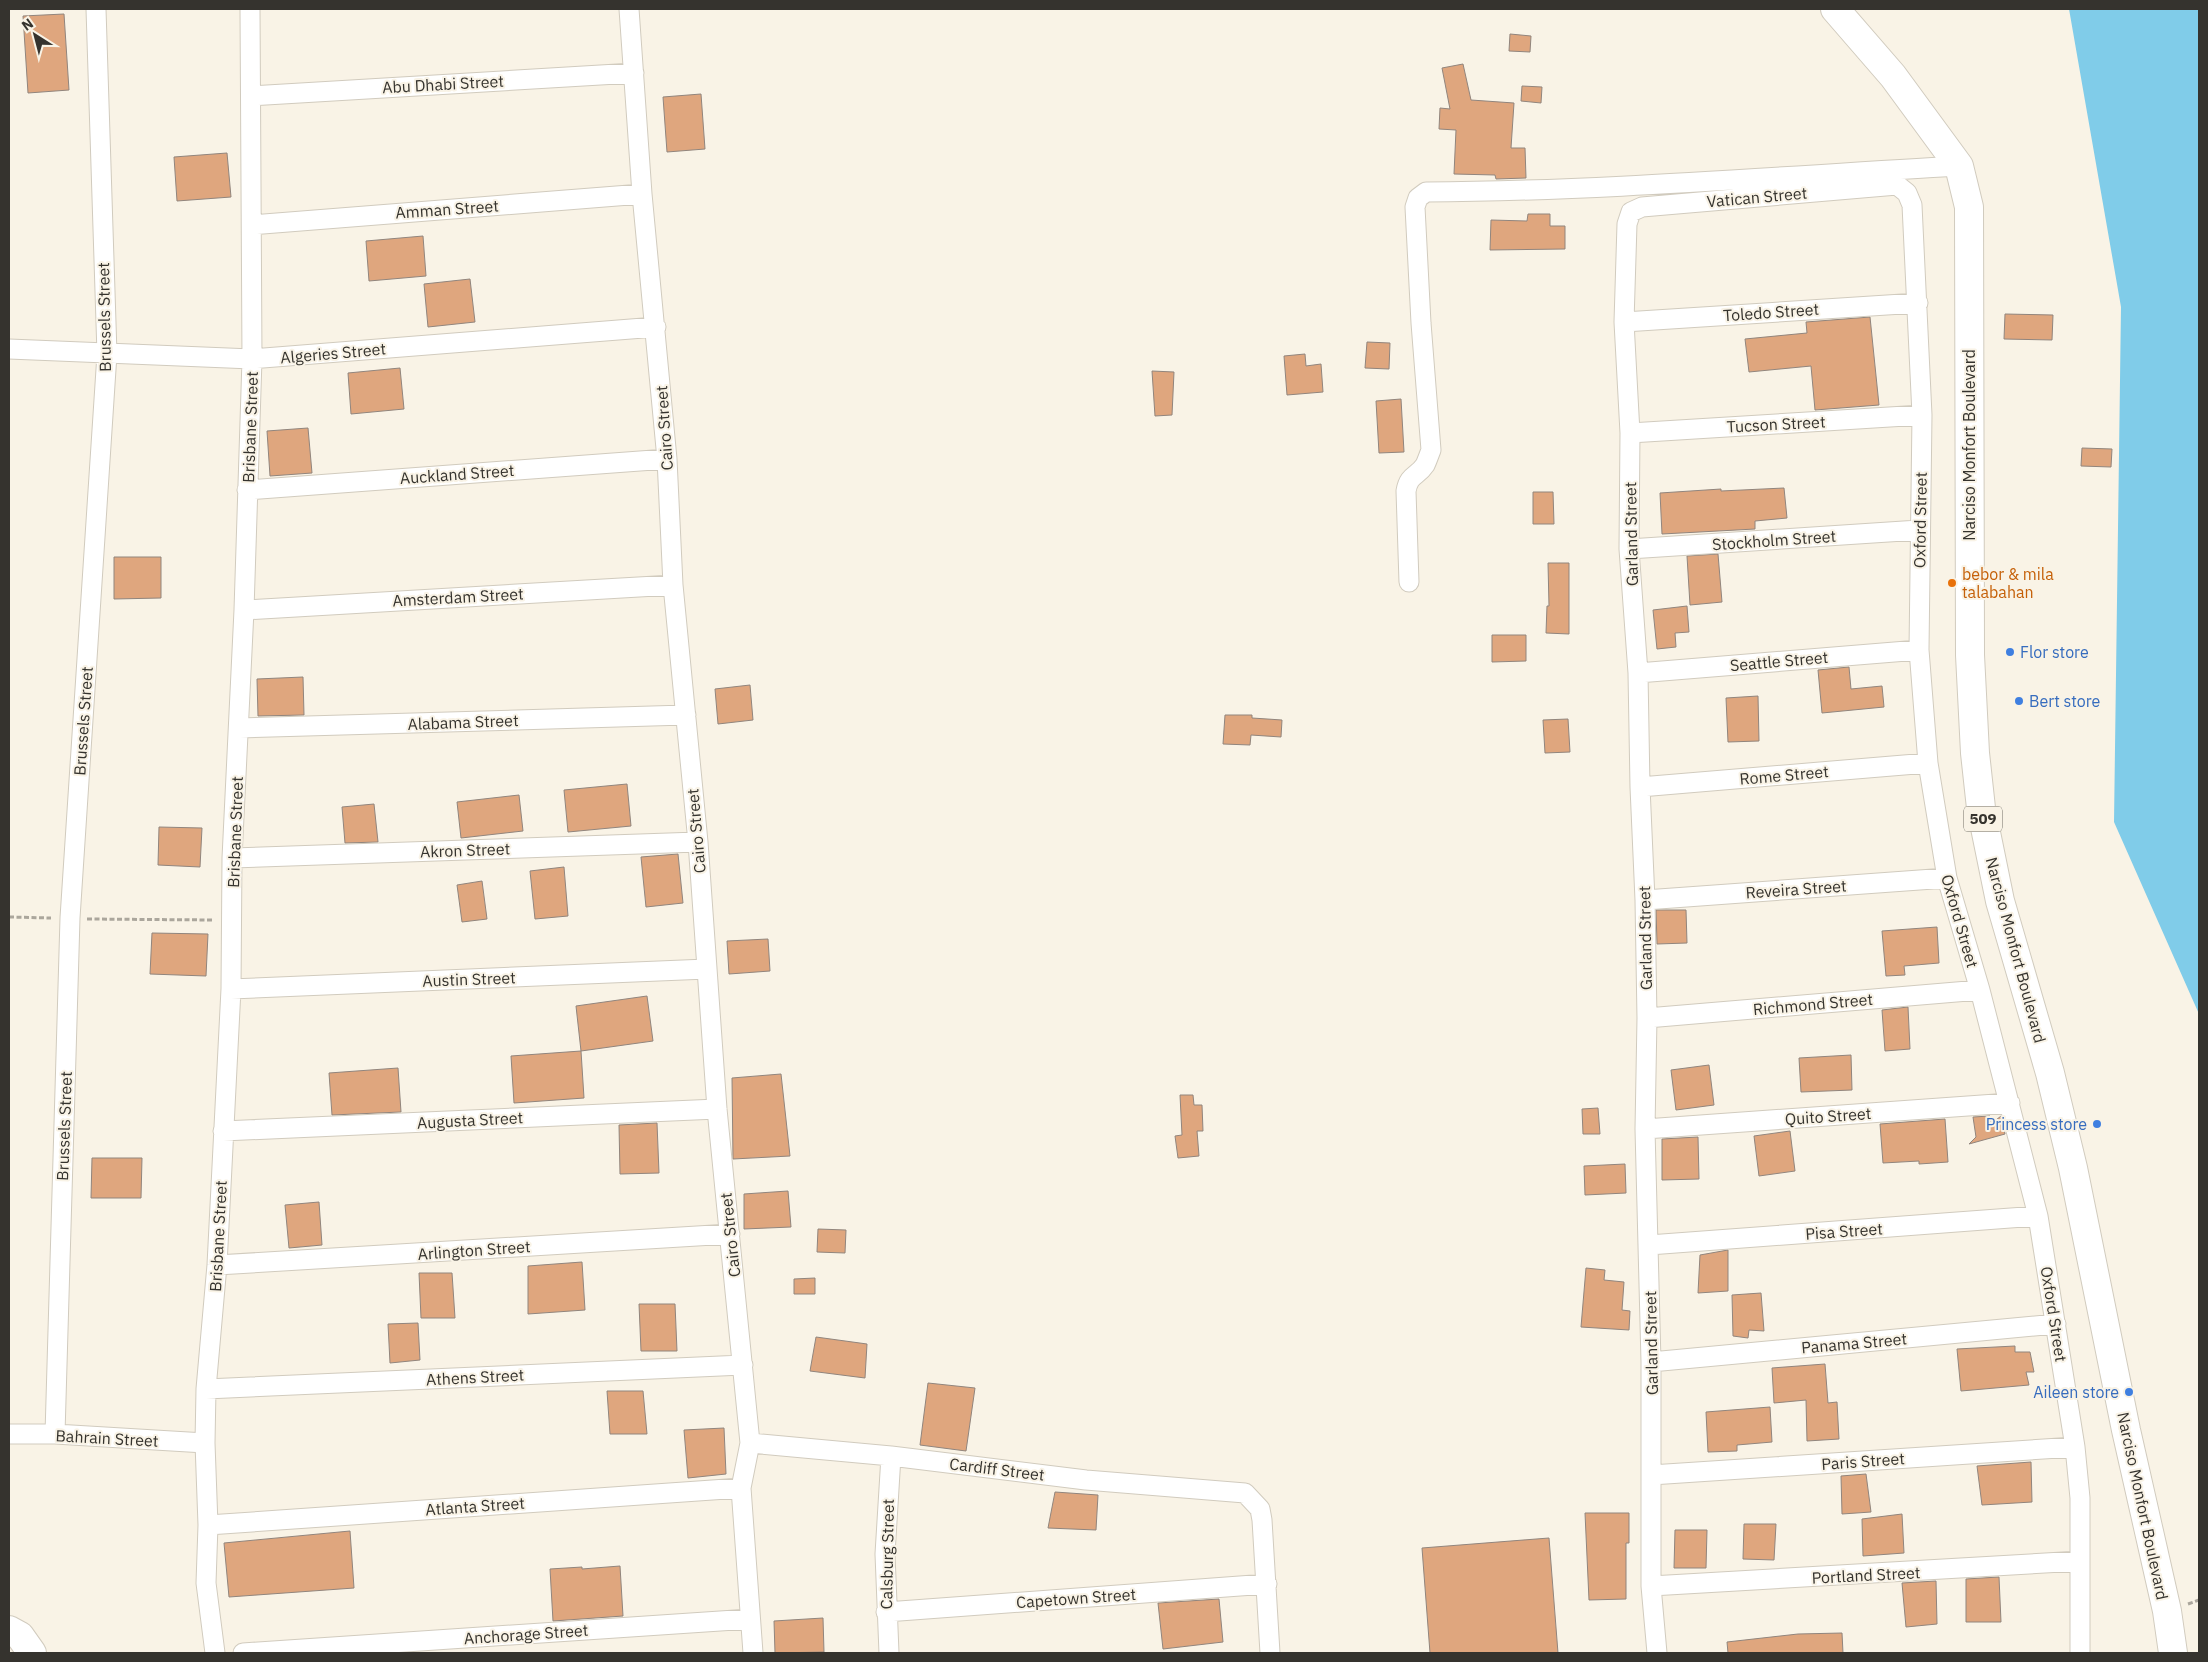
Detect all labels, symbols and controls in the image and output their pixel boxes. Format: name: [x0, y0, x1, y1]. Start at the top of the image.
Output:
north arrow: [10, 10, 60, 60]
text: N: [18, 14, 37, 35]
street label: Abu Dhabi Street: [382, 71, 504, 97]
street label: Vatican Street: [1706, 183, 1808, 211]
street label: Amman Street: [395, 195, 499, 223]
street label: Brussels Street: [93, 262, 115, 372]
street label: Toledo Street: [1722, 299, 1820, 325]
street label: Algeries Street: [279, 338, 387, 368]
street label: Narciso Monfort Boulevard: [1959, 349, 1979, 541]
street label: Brisbane Street: [238, 371, 262, 483]
street label: Cairo Street: [651, 385, 677, 471]
street label: Tucson Street: [1726, 411, 1826, 437]
street label: Auckland Street: [399, 460, 515, 488]
street label: Oxford Street: [1909, 472, 1931, 568]
street label: Garland Street: [1620, 482, 1642, 586]
street label: Stockholm Street: [1711, 526, 1837, 554]
place label: bebor & mila talabahan: [1962, 564, 2054, 602]
marker: bebor & mila talabahan: [1946, 577, 1958, 589]
street label: Amsterdam Street: [392, 584, 524, 610]
place label: Flor store: [2020, 642, 2089, 662]
marker: Flor store: [2004, 646, 2016, 658]
street label: Seattle Street: [1729, 647, 1829, 675]
street label: Brussels Street: [69, 666, 97, 776]
place label: Bert store: [2029, 691, 2101, 711]
marker: Bert store: [2013, 695, 2025, 707]
street label: Alabama Street: [407, 710, 519, 734]
street label: Rome Street: [1739, 761, 1829, 789]
street label: Brisbane Street: [223, 776, 247, 888]
street label: Cairo Street: [682, 788, 710, 874]
road number: 509: [1964, 806, 2002, 832]
street label: Akron Street: [420, 838, 510, 862]
street label: Narciso Monfort Boulevard: [1982, 855, 2050, 1045]
street label: Oxford Street: [1937, 872, 1983, 970]
street label: Reveira Street: [1745, 875, 1847, 903]
street label: Garland Street: [1634, 886, 1656, 990]
street label: Austin Street: [422, 967, 516, 991]
street label: Richmond Street: [1752, 989, 1874, 1019]
street label: Brussels Street: [52, 1071, 76, 1181]
street label: Quito Street: [1784, 1103, 1872, 1129]
street label: Augusta Street: [416, 1107, 524, 1133]
place label: Princess store: [1986, 1114, 2087, 1134]
marker: Princess store: [2091, 1118, 2103, 1130]
street label: Brisbane Street: [205, 1180, 231, 1292]
street label: Cairo Street: [716, 1192, 744, 1278]
street label: Pisa Street: [1805, 1218, 1883, 1244]
street label: Arlington Street: [417, 1236, 531, 1264]
street label: Oxford Street: [2037, 1265, 2071, 1363]
street label: Garland Street: [1640, 1291, 1662, 1395]
street label: Panama Street: [1800, 1328, 1908, 1358]
street label: Athens Street: [425, 1364, 525, 1390]
place label: Aileen store: [2033, 1382, 2119, 1402]
marker: Aileen store: [2123, 1386, 2135, 1398]
street label: Narciso Monfort Boulevard: [2113, 1410, 2173, 1602]
street label: Bahrain Street: [55, 1425, 159, 1451]
street label: Paris Street: [1821, 1448, 1905, 1474]
street label: Cardiff Street: [948, 1453, 1046, 1485]
street label: Atlanta Street: [425, 1493, 525, 1519]
street label: Calsburg Street: [876, 1499, 898, 1609]
street label: Portland Street: [1811, 1562, 1921, 1588]
street label: Capetown Street: [1015, 1584, 1137, 1612]
street label: Anchorage Street: [463, 1620, 589, 1648]

